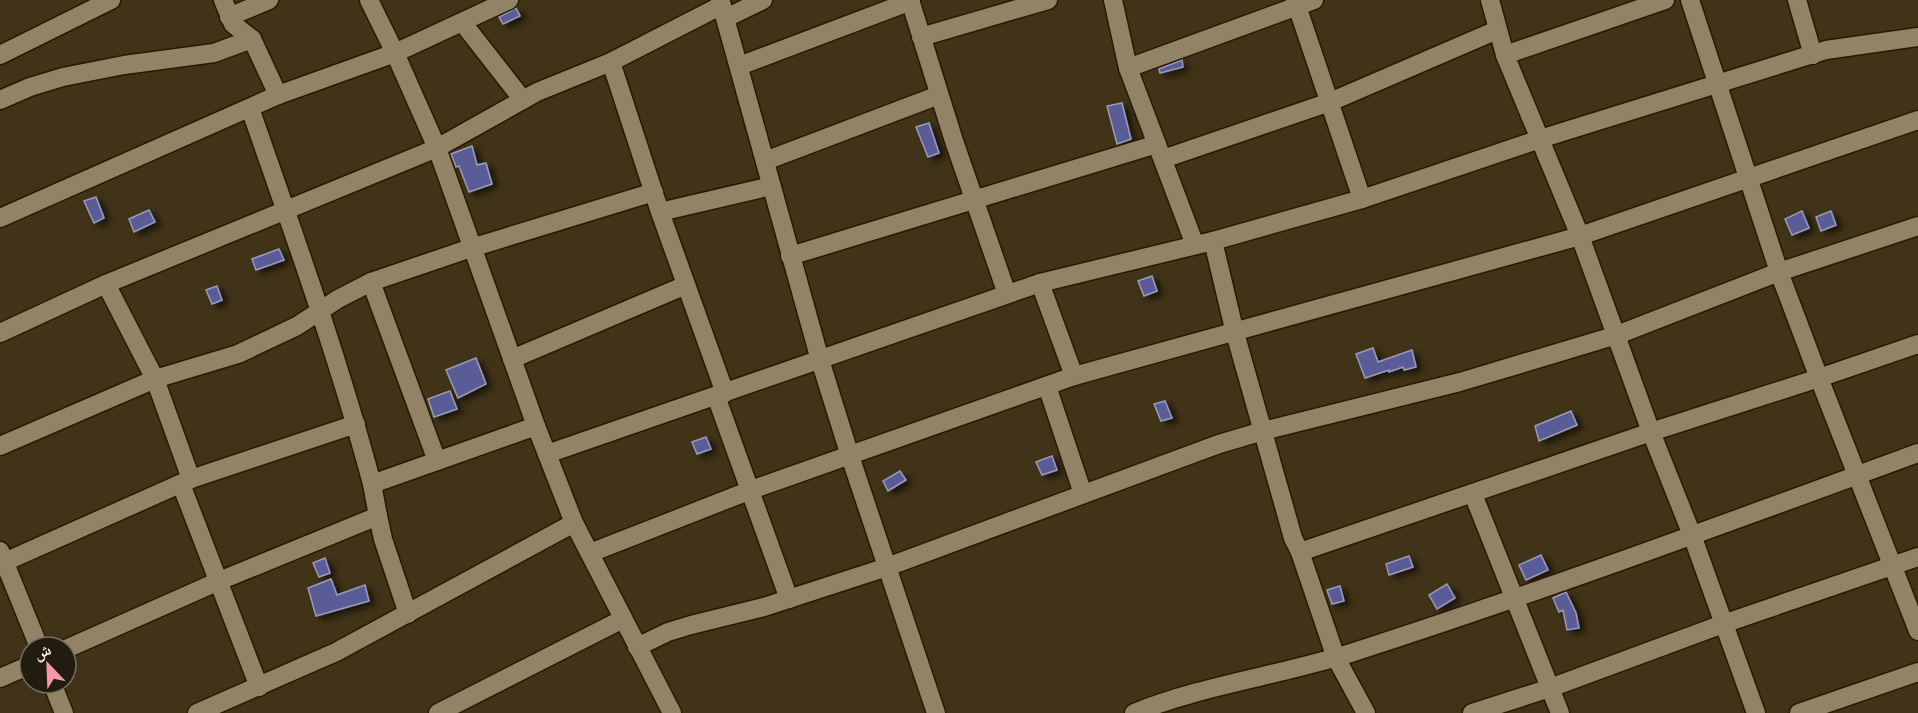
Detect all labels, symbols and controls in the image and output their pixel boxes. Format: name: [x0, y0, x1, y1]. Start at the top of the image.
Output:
north arrow: [18, 635, 78, 695]
text: ش: [30, 639, 54, 664]

